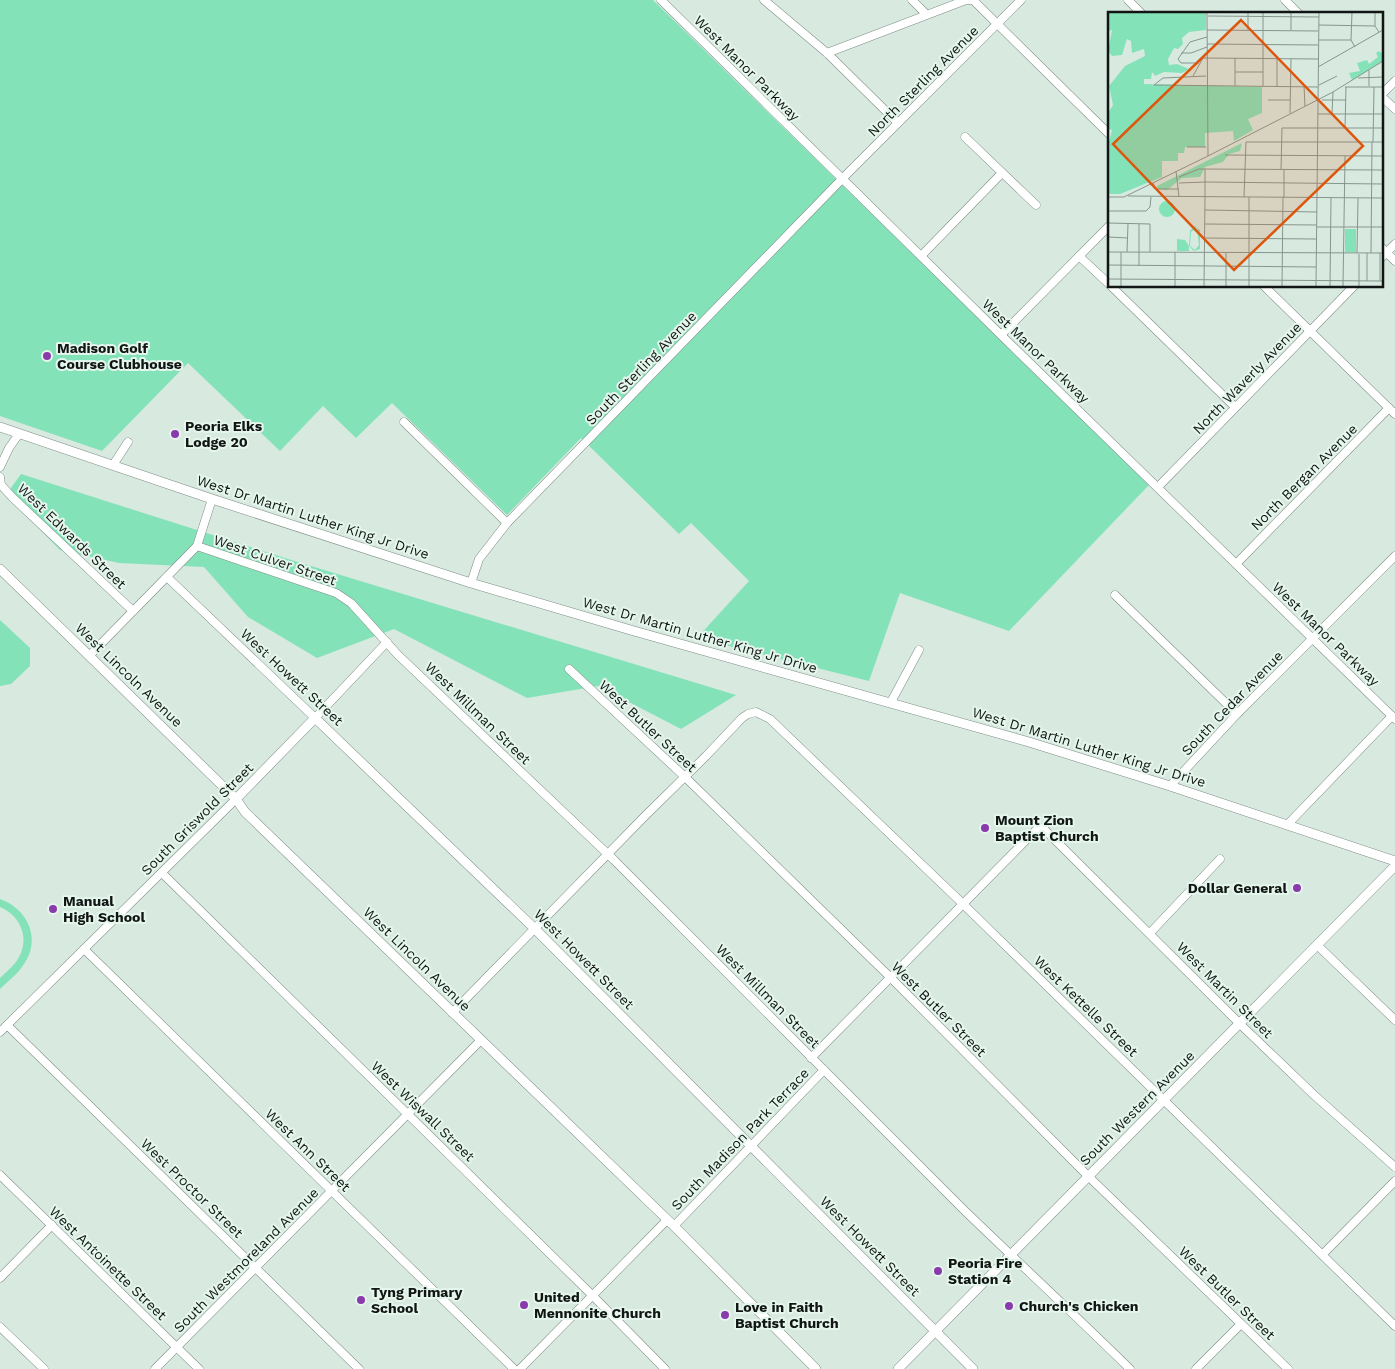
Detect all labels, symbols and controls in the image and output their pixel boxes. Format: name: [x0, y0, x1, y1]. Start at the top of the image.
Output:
street label: West Manor Parkway: [691, 12, 804, 125]
inset map: [1108, 12, 1382, 288]
street label: North Sterling Avenue: [864, 22, 982, 140]
street label: West Manor Parkway: [979, 296, 1093, 407]
street label: South Sterling Avenue: [583, 308, 699, 428]
street label: North Waverly Avenue: [1189, 319, 1305, 437]
place label: Madison Golf Course Clubhouse: [57, 340, 182, 372]
marker: Madison Golf Course Clubhouse: [41, 350, 53, 362]
place label: Peoria Elks Lodge 20: [185, 418, 263, 450]
street label: North Bergan Avenue: [1248, 421, 1360, 533]
marker: Peoria Elks Lodge 20: [169, 428, 181, 440]
street label: West Dr Martin Luther King Jr Drive: [195, 472, 431, 562]
street label: West Edwards Street: [14, 480, 130, 592]
street label: West Culver Street: [211, 531, 339, 589]
street label: West Manor Parkway: [1269, 579, 1383, 690]
street label: West Dr Martin Luther King Jr Drive: [581, 594, 819, 676]
street label: West Lincoln Avenue: [72, 620, 186, 730]
street label: West Howett Street: [237, 625, 347, 729]
street label: South Cedar Avenue: [1178, 648, 1286, 758]
street label: West Millman Street: [422, 659, 534, 768]
street label: West Butler Street: [596, 677, 700, 775]
street label: West Dr Martin Luther King Jr Drive: [970, 704, 1208, 790]
street label: South Griswold Street: [138, 760, 256, 878]
place label: Mount Zion Baptist Church: [995, 812, 1099, 844]
marker: Mount Zion Baptist Church: [979, 822, 991, 834]
place label: Dollar General: [1188, 880, 1287, 896]
marker: Dollar General: [1291, 882, 1303, 894]
place label: Manual High School: [63, 893, 145, 925]
marker: Manual High School: [47, 903, 59, 915]
street label: West Lincoln Avenue: [360, 904, 474, 1014]
street label: West Howett Street: [531, 906, 637, 1012]
street label: West Martin Street: [1174, 939, 1276, 1041]
street label: West Millman Street: [713, 941, 823, 1051]
street label: West Kettelle Street: [1031, 952, 1141, 1060]
street label: West Butler Street: [888, 958, 990, 1060]
street label: South Western Avenue: [1076, 1047, 1198, 1169]
street label: West Wiswall Street: [368, 1058, 478, 1165]
street label: South Madison Park Terrace: [668, 1065, 812, 1213]
street label: West Ann Street: [262, 1105, 354, 1195]
street label: West Proctor Street: [138, 1135, 247, 1241]
street label: South Westmoreland Avenue: [170, 1184, 322, 1336]
street label: West Howett Street: [817, 1193, 923, 1299]
street label: West Antoinette Street: [46, 1203, 170, 1323]
street label: West Butler Street: [1176, 1243, 1278, 1343]
place label: Peoria Fire Station 4: [948, 1255, 1022, 1287]
marker: Peoria Fire Station 4: [932, 1265, 944, 1277]
place label: Tyng Primary School: [371, 1284, 462, 1316]
place label: United Mennonite Church: [534, 1289, 661, 1321]
marker: Tyng Primary School: [355, 1294, 367, 1306]
place label: Church's Chicken: [1019, 1298, 1139, 1314]
marker: United Mennonite Church: [518, 1299, 530, 1311]
place label: Love in Faith Baptist Church: [735, 1299, 839, 1331]
marker: Church's Chicken: [1003, 1300, 1015, 1312]
marker: Love in Faith Baptist Church: [719, 1309, 731, 1321]

